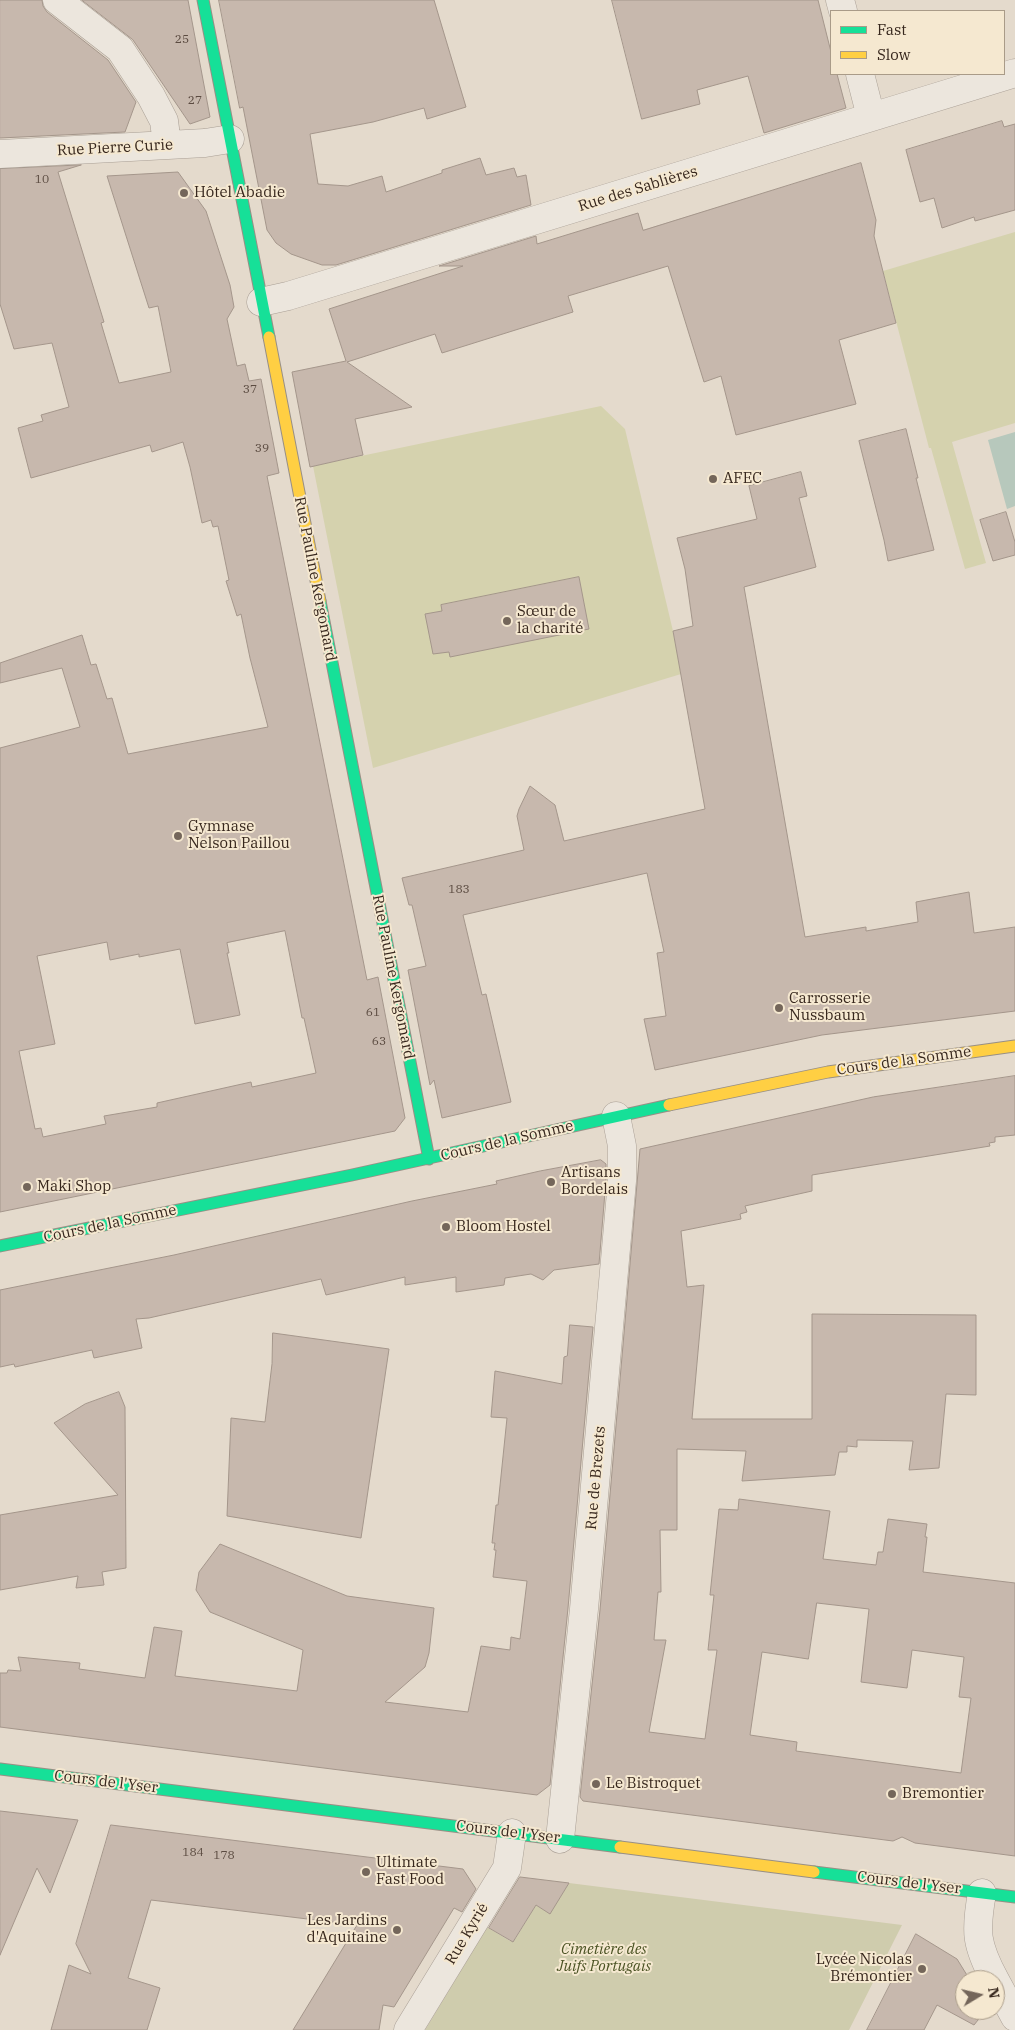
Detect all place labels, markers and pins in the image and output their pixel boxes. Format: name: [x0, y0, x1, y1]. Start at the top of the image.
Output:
place label: Hôtel Abadie: [194, 184, 285, 202]
marker: Hôtel Abadie: [178, 187, 190, 199]
place label: AFEC: [723, 470, 762, 488]
marker: AFEC: [707, 473, 719, 485]
place label: Sœur de la charité: [517, 603, 583, 638]
marker: Sœur de la charité: [501, 615, 513, 627]
place label: Gymnase Nelson Paillou: [188, 818, 290, 853]
marker: Gymnase Nelson Paillou: [172, 830, 184, 842]
place label: Carrosserie Nussbaum: [789, 990, 871, 1025]
marker: Carrosserie Nussbaum: [773, 1002, 785, 1014]
place label: Artisans Bordelais: [561, 1164, 628, 1199]
marker: Artisans Bordelais: [545, 1176, 557, 1188]
place label: Maki Shop: [37, 1178, 111, 1196]
marker: Maki Shop: [21, 1181, 33, 1193]
place label: Bloom Hostel: [456, 1218, 551, 1236]
marker: Bloom Hostel: [440, 1221, 452, 1233]
place label: Le Bistroquet: [606, 1775, 701, 1793]
marker: Le Bistroquet: [590, 1778, 602, 1790]
place label: Bremontier: [902, 1785, 984, 1803]
marker: Bremontier: [886, 1788, 898, 1800]
place label: Ultimate Fast Food: [376, 1854, 444, 1889]
marker: Ultimate Fast Food: [360, 1866, 372, 1878]
place label: Les Jardins d'Aquitaine: [307, 1912, 387, 1947]
marker: Les Jardins d'Aquitaine: [391, 1924, 403, 1936]
place label: Lycée Nicolas Brémontier: [816, 1951, 912, 1986]
marker: Lycée Nicolas Brémontier: [916, 1963, 928, 1975]

